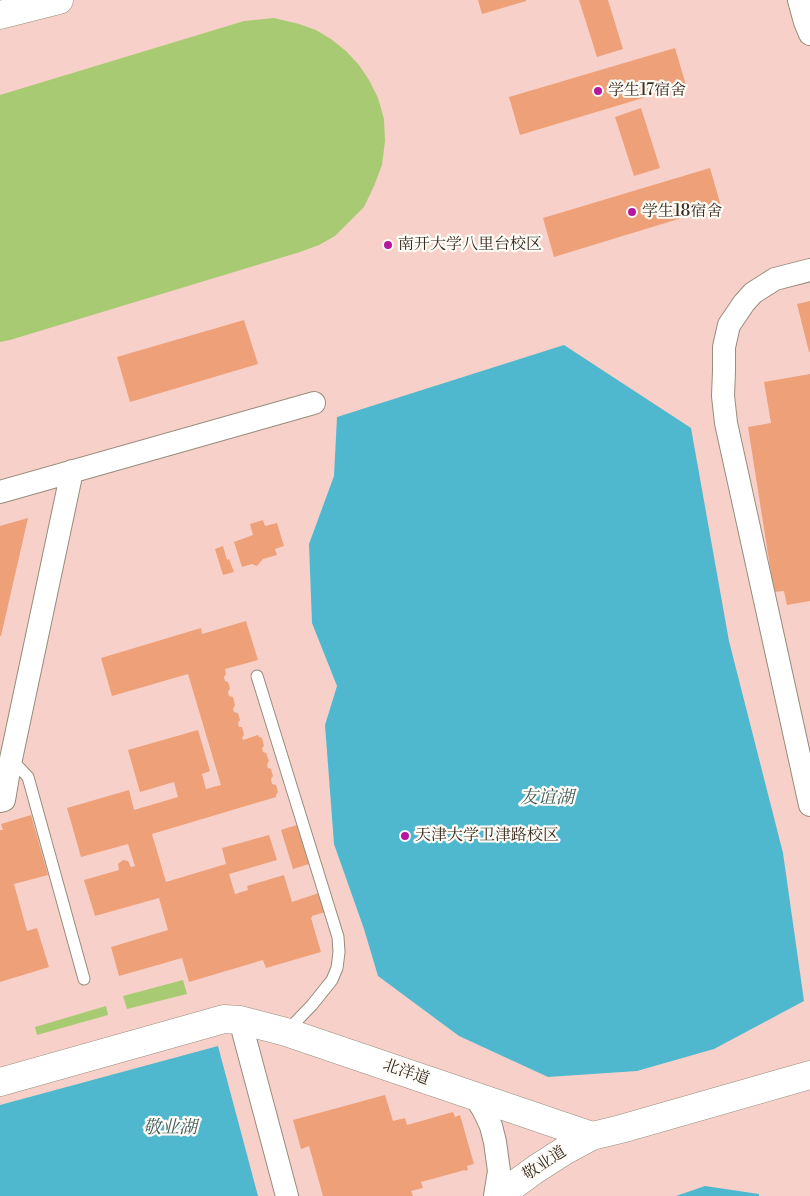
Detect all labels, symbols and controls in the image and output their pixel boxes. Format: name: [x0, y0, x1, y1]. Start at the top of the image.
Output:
place label: 学生17宿舍: [608, 81, 686, 101]
marker: 学生17宿舍: [592, 85, 604, 97]
place label: 学生18宿舍: [642, 202, 722, 222]
marker: 学生18宿舍: [626, 206, 638, 218]
place label: 南开大学八里台校区: [398, 235, 542, 255]
marker: 南开大学八里台校区: [382, 239, 394, 251]
water label: 友谊湖: [520, 788, 574, 810]
place label: 天津大学卫津路校区: [415, 826, 559, 846]
marker: 天津大学卫津路校区: [399, 830, 411, 842]
street label: 北洋道: [380, 1056, 432, 1090]
water label: 敬业湖: [143, 1118, 197, 1140]
street label: 敬业道: [520, 1143, 570, 1185]

